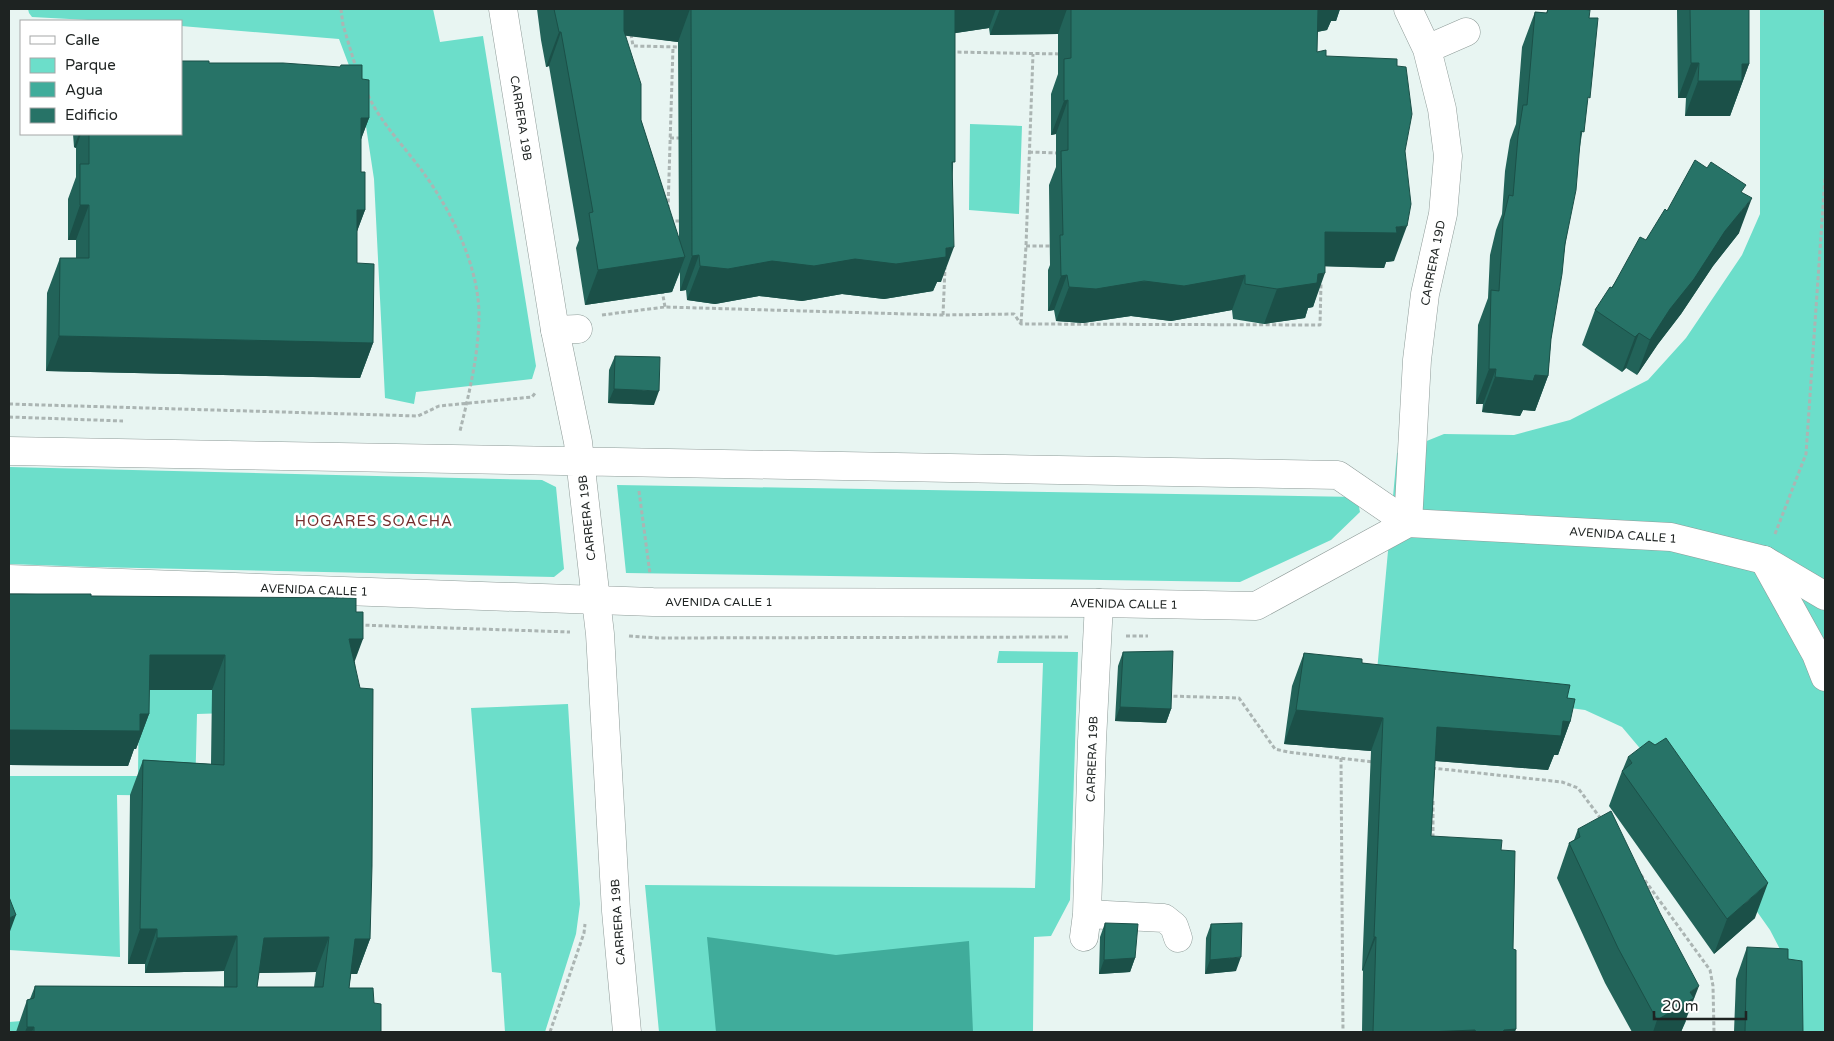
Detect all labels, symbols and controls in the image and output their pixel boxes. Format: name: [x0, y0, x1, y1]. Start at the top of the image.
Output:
legend: [20, 20, 182, 135]
text: Calle: [65, 31, 100, 49]
text: Parque: [65, 56, 116, 74]
street label: CARRERA 19B: [507, 74, 535, 162]
text: Agua: [65, 81, 103, 99]
text: Edificio: [65, 106, 118, 124]
street label: CARRERA 19D: [1418, 219, 1448, 307]
street label: CARRERA 19B: [576, 474, 598, 562]
district label: HOGARES SOACHA: [295, 512, 453, 530]
street label: AVENIDA CALLE 1: [1569, 524, 1677, 546]
street label: AVENIDA CALLE 1: [260, 581, 368, 599]
street label: AVENIDA CALLE 1: [665, 595, 773, 609]
street label: AVENIDA CALLE 1: [1070, 596, 1178, 612]
street label: CARRERA 19B: [1084, 716, 1100, 802]
street label: CARRERA 19B: [608, 879, 628, 965]
scale bar: [1654, 988, 1746, 1020]
text: 20 m: [1662, 997, 1699, 1015]

